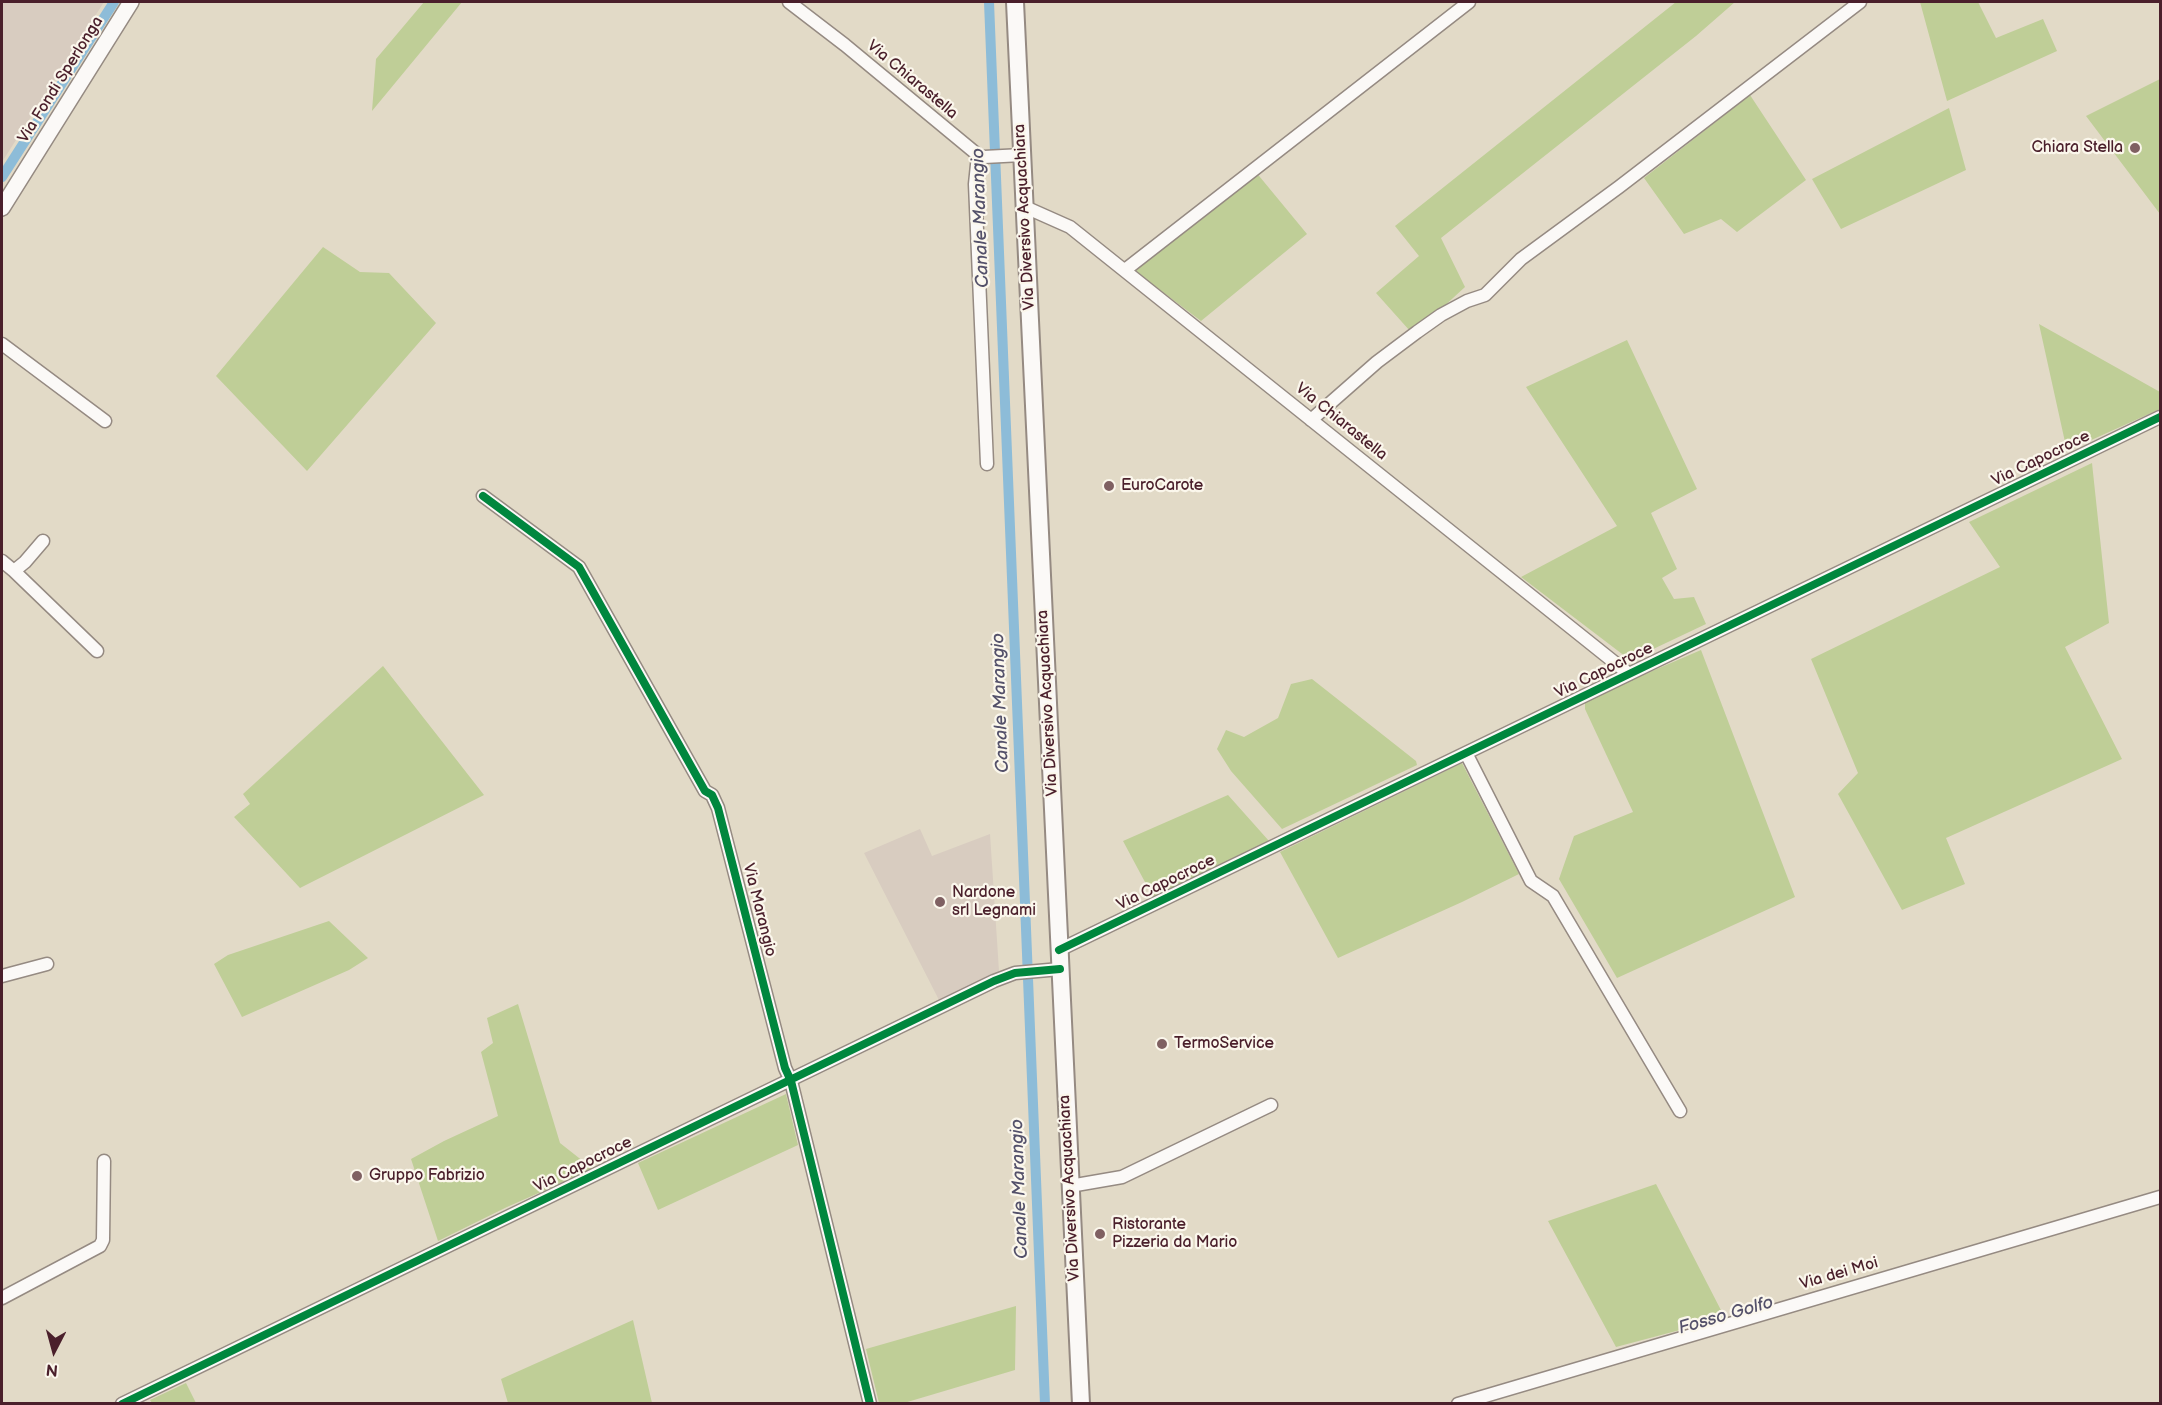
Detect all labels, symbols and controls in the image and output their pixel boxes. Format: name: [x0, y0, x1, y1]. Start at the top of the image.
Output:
street label: Via Fondi Sperlonga: [14, 13, 108, 147]
street label: Via Chiarastella: [863, 37, 961, 123]
street label: Via Diversivo Acquachiara: [1011, 123, 1039, 311]
place label: Chiara Stella: [2031, 138, 2123, 158]
marker: Chiara Stella: [2128, 141, 2142, 155]
water label: Canale Marangio: [968, 148, 994, 288]
street label: Via Chiarastella: [1291, 379, 1391, 465]
street label: Via Capocroce: [1989, 427, 2093, 491]
place label: EuroCarote: [1121, 476, 1203, 496]
marker: EuroCarote: [1102, 479, 1116, 493]
street label: Via Diversivo Acquachiara: [1034, 609, 1062, 797]
water label: Canale Marangio: [988, 633, 1014, 773]
street label: Via Capocroce: [1552, 639, 1656, 703]
street label: Via Capocroce: [1114, 851, 1218, 915]
street label: Via Marangio: [738, 861, 780, 959]
place label: Nardone srl Legnami: [952, 883, 1036, 921]
marker: Nardone srl Legnami: [933, 895, 947, 909]
place label: TermoService: [1174, 1034, 1274, 1054]
marker: TermoService: [1155, 1037, 1169, 1051]
street label: Via Diversivo Acquachiara: [1056, 1094, 1084, 1282]
water label: Canale Marangio: [1007, 1119, 1033, 1259]
street label: Via Capocroce: [531, 1133, 635, 1197]
place label: Gruppo Fabrizio: [369, 1166, 485, 1186]
marker: Gruppo Fabrizio: [350, 1169, 364, 1183]
place label: Ristorante Pizzeria da Mario: [1112, 1215, 1237, 1253]
marker: Ristorante Pizzeria da Mario: [1093, 1227, 1107, 1241]
street label: Via dei Moi: [1798, 1254, 1880, 1294]
water label: Fosso Golfo: [1676, 1292, 1776, 1340]
north arrow: [24, 1321, 84, 1381]
text: N: [45, 1359, 59, 1379]

